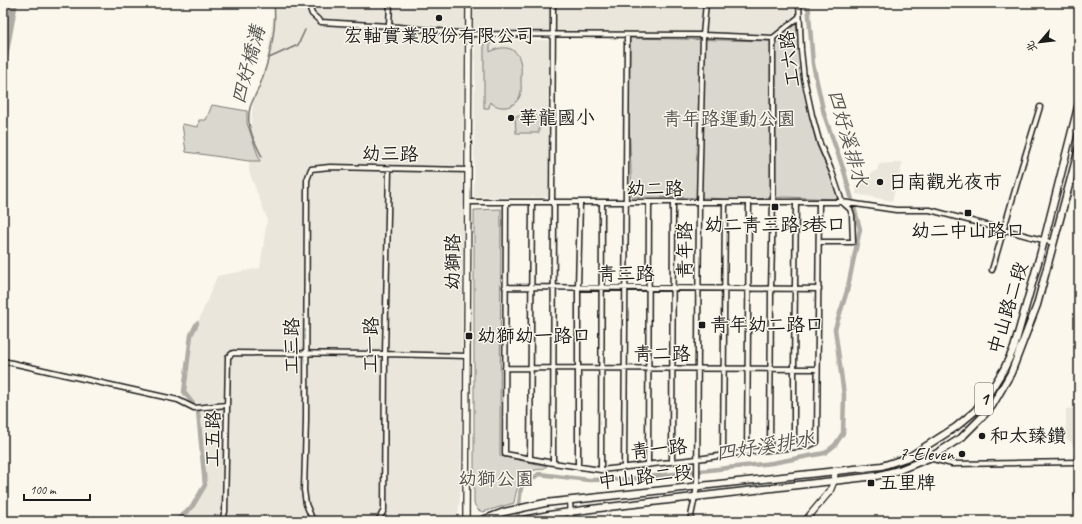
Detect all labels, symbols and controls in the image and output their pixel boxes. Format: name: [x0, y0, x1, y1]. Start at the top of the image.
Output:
marker: 宏軸實業股份有限公司: [434, 13, 444, 23]
water label: 四好橋溝: [226, 21, 271, 107]
north arrow: [1020, 22, 1060, 62]
place label: 宏軸實業股份有限公司: [344, 24, 534, 48]
street label: 工六路: [775, 29, 805, 89]
text: 北: [1022, 39, 1040, 55]
water label: 四好溪排水: [822, 86, 874, 190]
place label: 華龍國小: [519, 106, 595, 130]
park label: 青年路運動公園: [662, 107, 796, 131]
marker: 華龍國小: [506, 113, 516, 123]
street label: 幼三路: [361, 142, 419, 166]
place label: 日南觀光夜市: [888, 170, 1002, 194]
street label: 幼二路: [626, 177, 684, 201]
marker: 日南觀光夜市: [875, 177, 885, 187]
marker: 幼二青三路3巷口: [770, 202, 780, 212]
marker: 幼二中山路口: [963, 208, 973, 218]
place label: 幼二青三路3巷口: [704, 213, 846, 237]
place label: 幼二中山路口: [911, 219, 1025, 243]
street label: 青年路: [673, 221, 697, 279]
street label: 幼獅路: [441, 233, 465, 291]
street label: 中山路二段: [983, 259, 1033, 357]
street label: 青三路: [597, 262, 655, 286]
place label: 青年幼二路口: [710, 313, 824, 337]
street label: 工一路: [359, 316, 383, 374]
street label: 工三路: [280, 317, 304, 375]
marker: 青年幼二路口: [697, 320, 707, 330]
place label: 幼獅幼一路口: [477, 324, 591, 348]
marker: 幼獅幼一路口: [464, 331, 474, 341]
street label: 青二路: [633, 342, 691, 366]
road number: 1: [975, 383, 993, 415]
street label: 工五路: [201, 410, 225, 468]
place label: 和太臻鑽: [990, 424, 1066, 448]
water label: 四好溪排水: [714, 426, 817, 466]
marker: 和太臻鑽: [977, 431, 987, 441]
street label: 青一路: [629, 434, 689, 464]
place label: 7-Eleven: [899, 442, 955, 466]
marker: 7-Eleven: [957, 449, 967, 459]
street label: 中山路二段: [596, 460, 694, 494]
park label: 幼獅公園: [458, 467, 534, 491]
place label: 五里牌: [879, 471, 936, 495]
scale bar: [24, 476, 90, 502]
marker: 五里牌: [866, 478, 876, 488]
text: 100 m: [30, 482, 57, 498]

